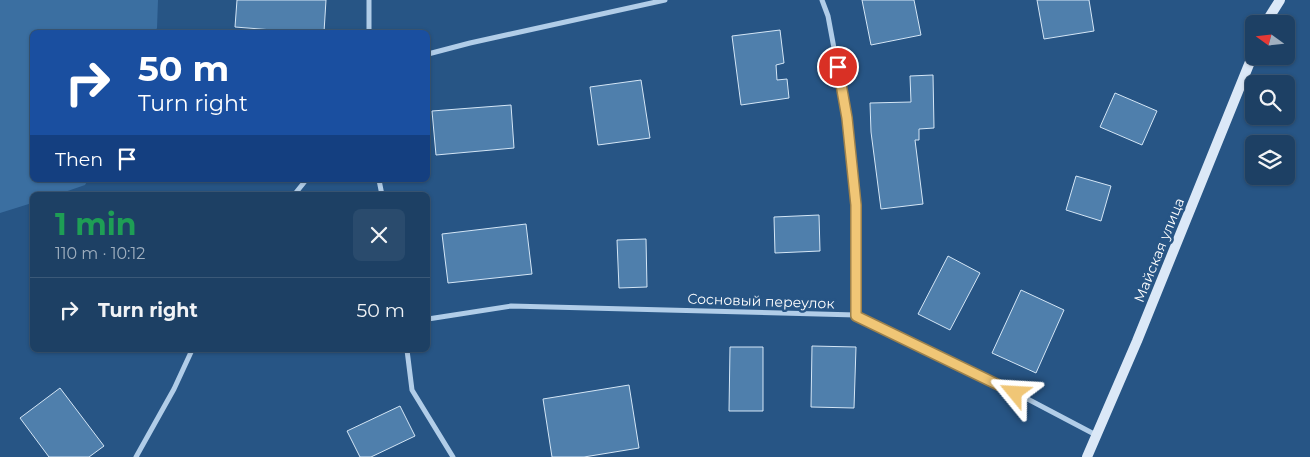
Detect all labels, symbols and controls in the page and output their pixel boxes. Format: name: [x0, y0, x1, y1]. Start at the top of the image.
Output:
north arrow: [1245, 15, 1295, 65]
map controls: [1245, 15, 1295, 185]
pin: [817, 46, 859, 88]
text: 50 m: [138, 47, 229, 90]
icon: right: [55, 50, 120, 115]
icon: arrive: [824, 53, 852, 81]
button: search: [1245, 75, 1295, 125]
text: Turn right: [138, 90, 248, 117]
button: layers: [1245, 135, 1295, 185]
icon: arrive: [113, 145, 141, 173]
text: Then: [55, 148, 103, 171]
street label: Майская улица: [1130, 195, 1188, 305]
text: 1 min: [55, 206, 136, 243]
button: close: [353, 209, 405, 261]
text: 110 m · 10:12: [55, 244, 145, 263]
street label: Сосновый переулок: [687, 289, 835, 313]
icon: right: [55, 296, 83, 324]
text: Turn right: [98, 299, 198, 322]
text: 50 m: [357, 299, 405, 322]
position arrow: [988, 366, 1040, 418]

